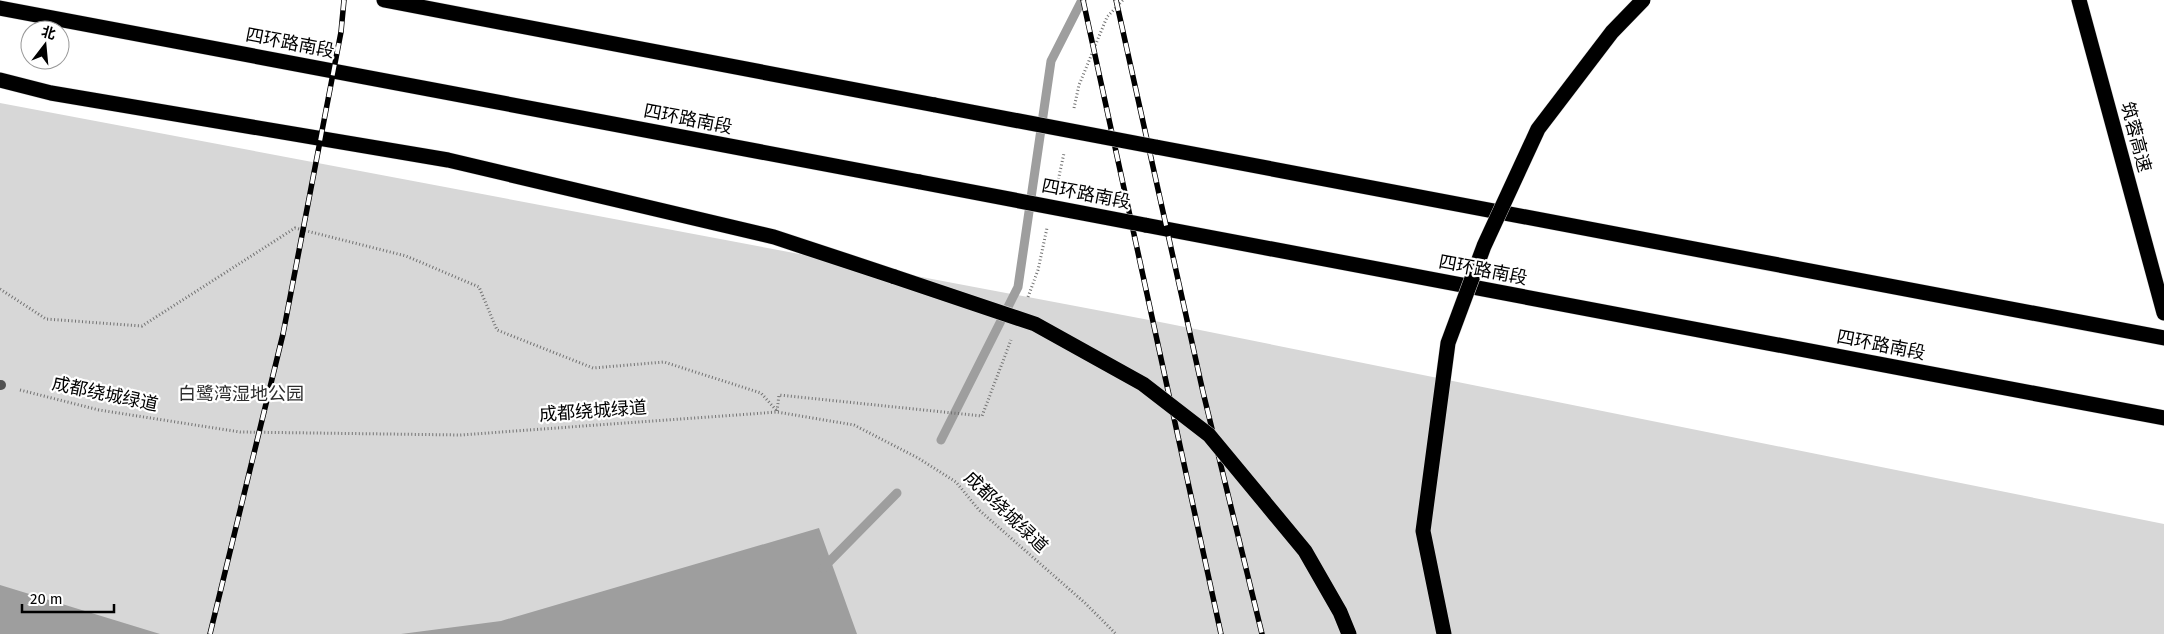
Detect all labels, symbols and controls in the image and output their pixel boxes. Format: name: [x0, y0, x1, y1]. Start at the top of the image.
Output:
north arrow: [20, 20, 70, 70]
text: 北: [39, 23, 58, 43]
street label: 四环路南段: [244, 24, 336, 62]
street label: 筑蓉高速: [2116, 99, 2156, 175]
street label: 四环路南段: [642, 100, 734, 138]
street label: 四环路南段: [1040, 175, 1132, 213]
street label: 四环路南段: [1437, 251, 1529, 289]
street label: 四环路南段: [1835, 326, 1927, 364]
street label: 成都绕城绿道: [50, 372, 160, 416]
park label: 白鹭湾湿地公园: [178, 383, 304, 405]
street label: 成都绕城绿道: [538, 396, 648, 426]
street label: 成都绕城绿道: [960, 467, 1052, 557]
scale bar: [22, 582, 115, 614]
text: 20 m: [30, 590, 63, 608]

